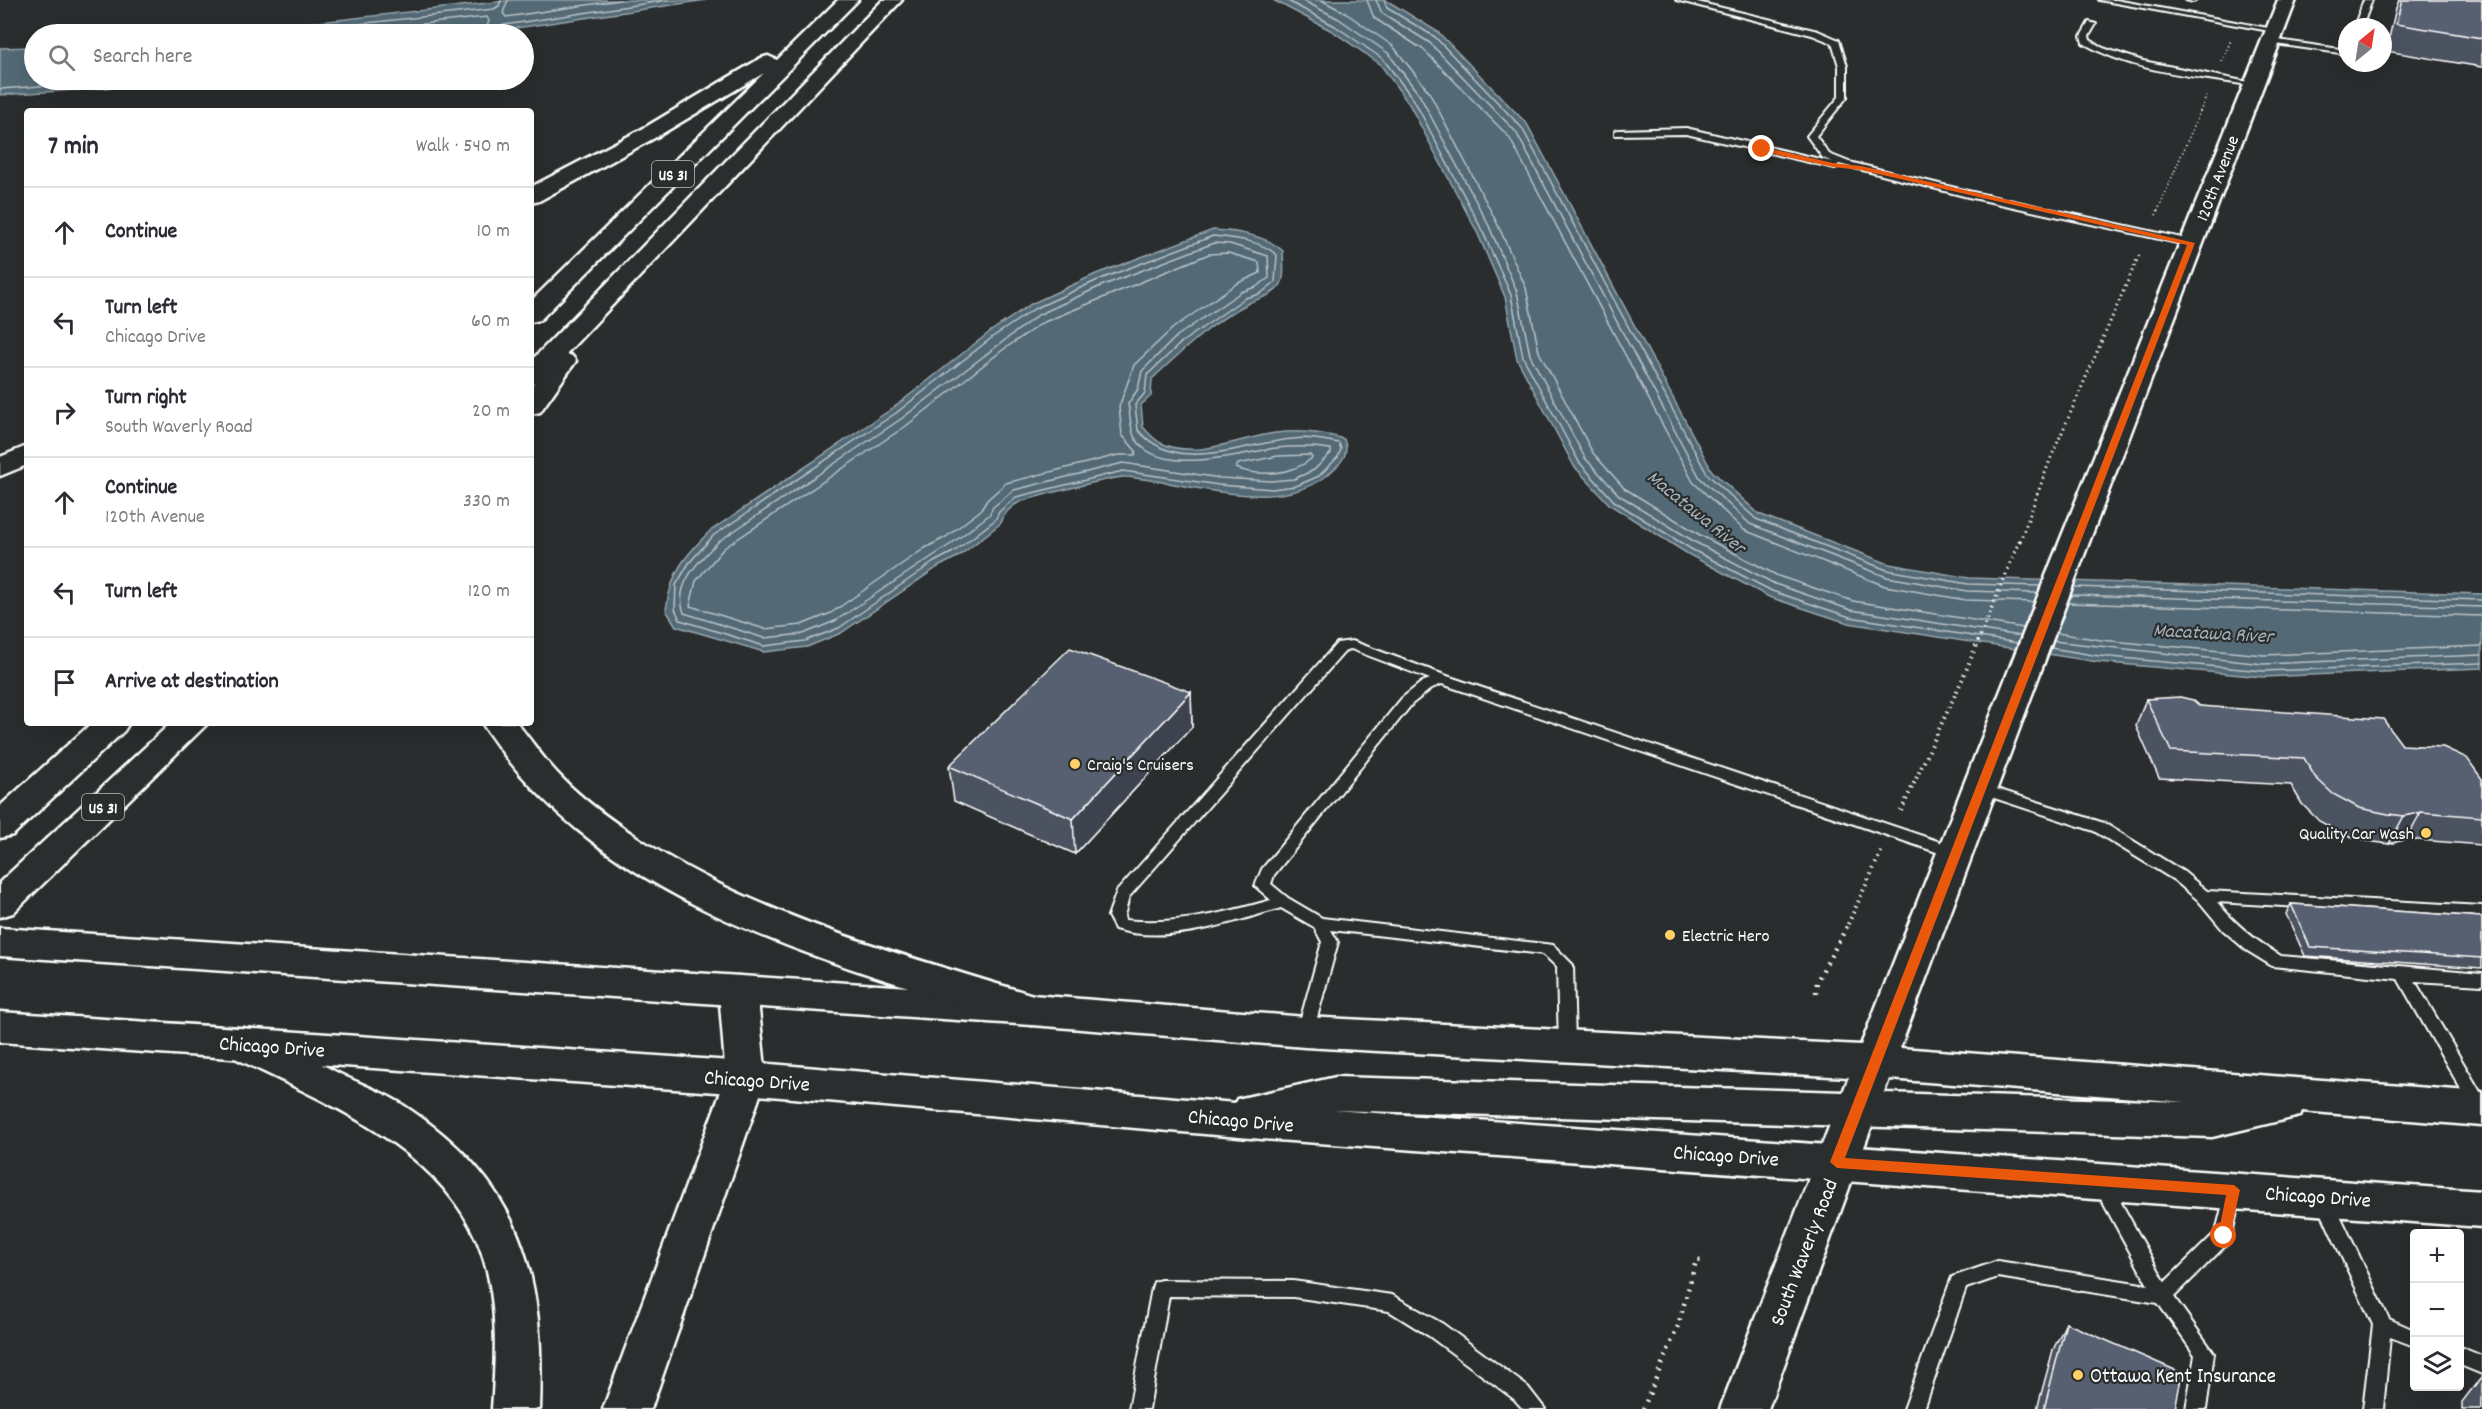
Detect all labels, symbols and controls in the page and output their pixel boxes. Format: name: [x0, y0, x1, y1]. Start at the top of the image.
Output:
north arrow: [2338, 18, 2392, 72]
search box: [24, 24, 534, 90]
icon: search: [45, 41, 78, 74]
text: Search here: [93, 42, 192, 73]
text: 7 min: [48, 129, 99, 166]
street label: 120th Avenue: [2192, 132, 2247, 225]
text: Walk · 540 m: [416, 133, 510, 161]
route end: [1748, 135, 1774, 161]
road number: US 31: [652, 161, 694, 187]
icon: ahead: [48, 216, 81, 249]
text: Continue: [105, 217, 177, 248]
text: 10 m: [476, 218, 510, 246]
text: Turn left: [105, 293, 177, 324]
icon: left: [48, 306, 81, 339]
text: 60 m: [471, 308, 510, 336]
text: Chicago Drive: [105, 324, 206, 352]
text: Turn right: [105, 383, 187, 414]
icon: right: [48, 396, 81, 429]
text: 20 m: [472, 398, 510, 426]
text: South Waverly Road: [105, 414, 253, 442]
water label: Macatawa River: [1640, 465, 1753, 564]
text: Continue: [105, 473, 177, 504]
icon: ahead: [48, 486, 81, 519]
text: 330 m: [463, 488, 510, 516]
text: 120th Avenue: [105, 504, 205, 532]
icon: left: [48, 576, 81, 609]
text: Turn left: [105, 577, 177, 608]
text: 120 m: [468, 578, 510, 606]
water label: Macatawa River: [2152, 618, 2276, 652]
icon: arrive: [48, 666, 81, 699]
text: Arrive at destination: [105, 667, 279, 698]
place label: Craig's Cruisers: [1087, 754, 1194, 779]
marker: Craig's Cruisers: [1068, 757, 1082, 771]
road number: US 31: [82, 794, 124, 820]
place label: Quality Car Wash: [2299, 823, 2414, 848]
marker: Quality Car Wash: [2419, 826, 2433, 840]
place label: Electric Hero: [1682, 925, 1769, 950]
marker: Electric Hero: [1663, 928, 1677, 942]
street label: Chicago Drive: [218, 1030, 326, 1068]
street label: Chicago Drive: [703, 1064, 811, 1102]
street label: Chicago Drive: [1187, 1103, 1295, 1143]
street label: Chicago Drive: [1672, 1139, 1780, 1177]
street label: South Waverly Road: [1764, 1175, 1848, 1331]
street label: Chicago Drive: [2264, 1180, 2372, 1218]
route start: [2210, 1222, 2236, 1248]
map controls: [2410, 1229, 2464, 1391]
button: +: [2410, 1229, 2464, 1283]
button: −: [2410, 1283, 2464, 1337]
button: layers: [2410, 1337, 2464, 1391]
place label: Ottawa Kent Insurance: [2090, 1363, 2276, 1393]
marker: Ottawa Kent Insurance: [2071, 1368, 2085, 1382]

